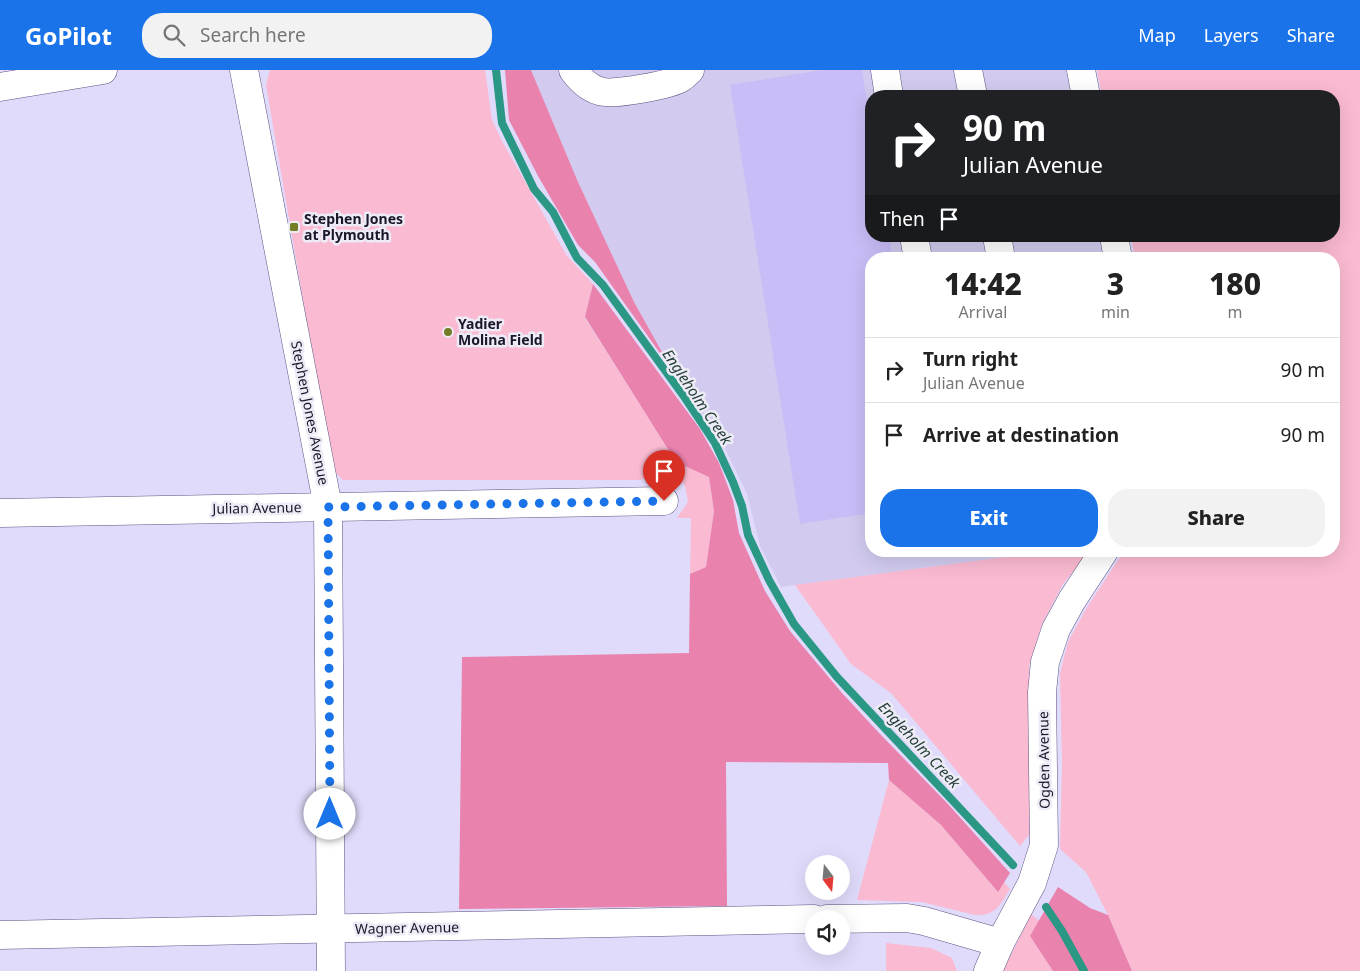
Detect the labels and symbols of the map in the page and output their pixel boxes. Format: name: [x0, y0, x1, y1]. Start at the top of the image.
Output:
place label: Stephen Jones at Plymouth: [304, 209, 403, 244]
marker: Stephen Jones at Plymouth: [288, 221, 300, 233]
place label: Yadier Molina Field: [458, 314, 543, 349]
marker: Yadier Molina Field: [442, 326, 454, 338]
street label: Stephen Jones Avenue: [287, 339, 334, 487]
water label: Engleholm Creek: [658, 345, 738, 449]
pin: [643, 450, 685, 501]
street label: Julian Avenue: [210, 497, 302, 518]
water label: Engleholm Creek: [874, 697, 965, 792]
street label: Ogden Avenue: [1033, 711, 1054, 809]
position arrow: [303, 787, 355, 839]
north arrow: [805, 855, 850, 900]
street label: Wagner Avenue: [355, 917, 459, 938]

